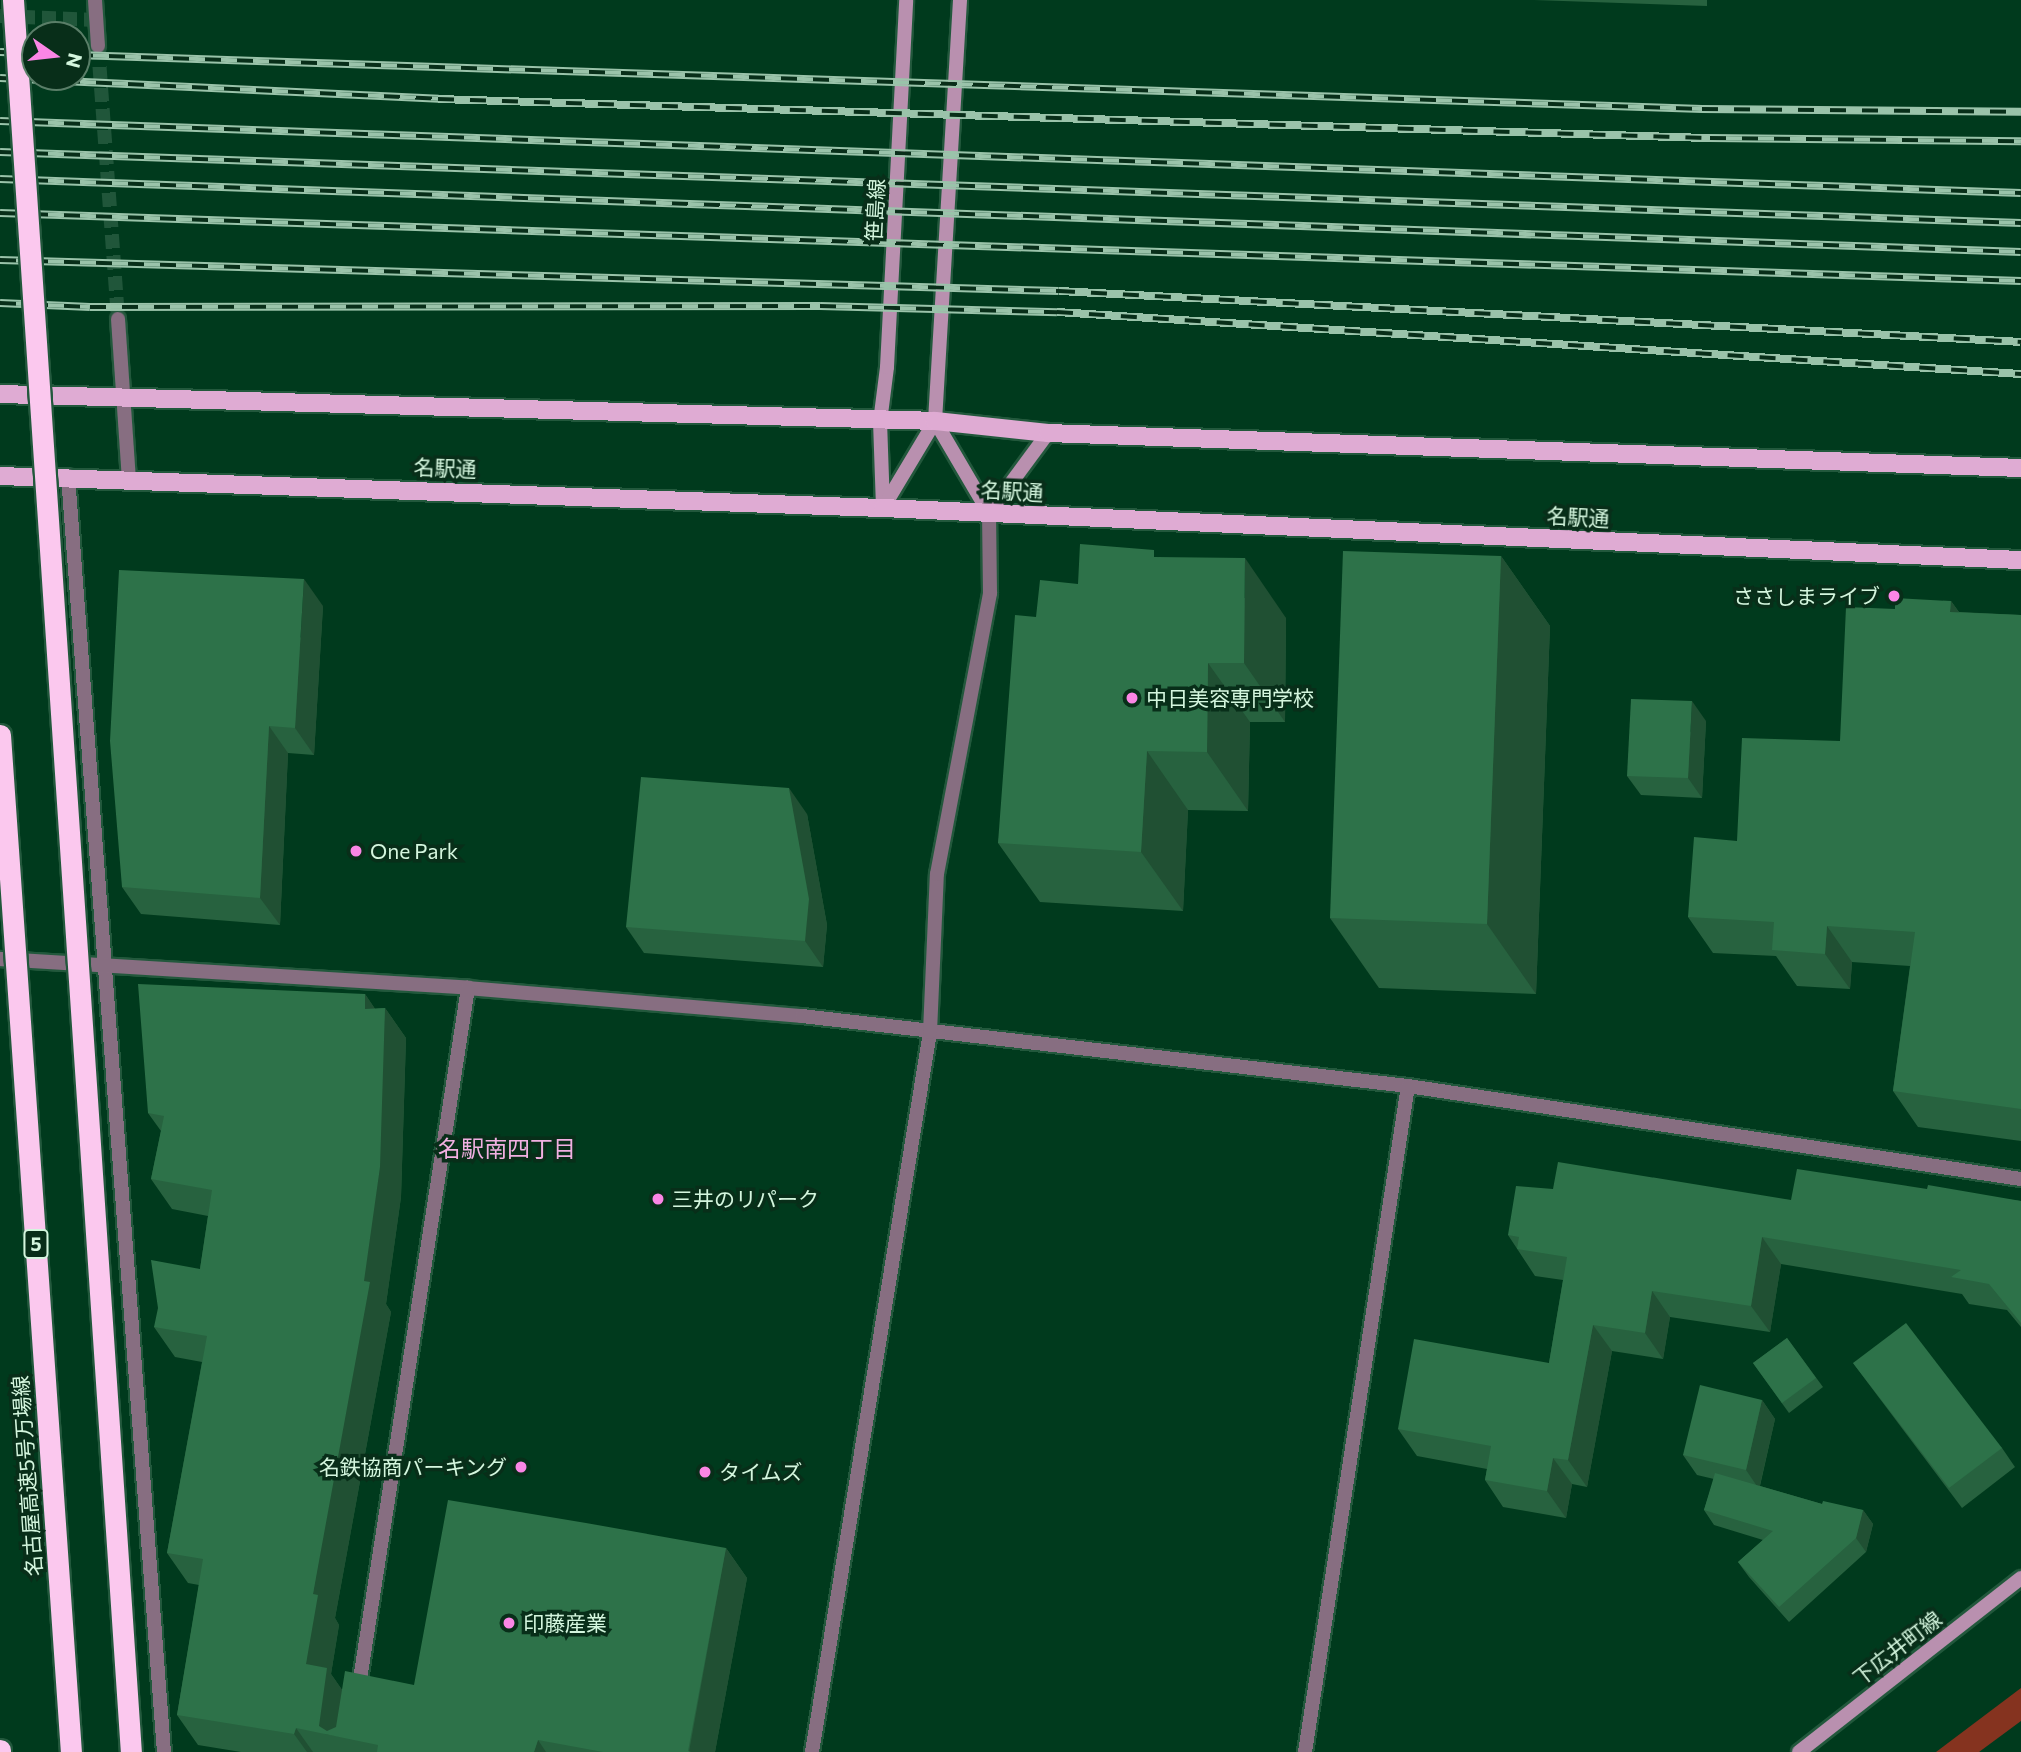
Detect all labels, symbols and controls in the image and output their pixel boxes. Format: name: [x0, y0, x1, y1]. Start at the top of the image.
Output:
north arrow: [21, 21, 91, 91]
text: N: [62, 51, 88, 70]
street label: 笹島線: [861, 178, 889, 242]
street label: 名駅通: [413, 454, 477, 482]
street label: 名駅通: [980, 477, 1044, 505]
street label: 名駅通: [1546, 503, 1610, 531]
place label: ささしまライブ: [1733, 583, 1880, 609]
marker: ささしまライブ: [1886, 588, 1902, 604]
place label: 中日美容専門学校: [1146, 685, 1314, 711]
marker: 中日美容専門学校: [1124, 690, 1140, 706]
place label: One Park: [370, 838, 458, 864]
marker: One Park: [348, 843, 364, 859]
district label: 名駅南四丁目: [438, 1134, 576, 1162]
place label: 三井のリパーク: [672, 1186, 819, 1212]
marker: 三井のリパーク: [650, 1191, 666, 1207]
road number: 5: [22, 1228, 50, 1260]
street label: 名古屋高速5号万場線: [7, 1375, 47, 1577]
place label: 名鉄協商パーキング: [318, 1454, 507, 1480]
marker: 名鉄協商パーキング: [513, 1459, 529, 1475]
place label: タイムズ: [719, 1459, 803, 1485]
marker: タイムズ: [697, 1464, 713, 1480]
street label: 下広井町線: [1848, 1606, 1946, 1690]
place label: 印藤産業: [523, 1610, 607, 1636]
marker: 印藤産業: [501, 1615, 517, 1631]

